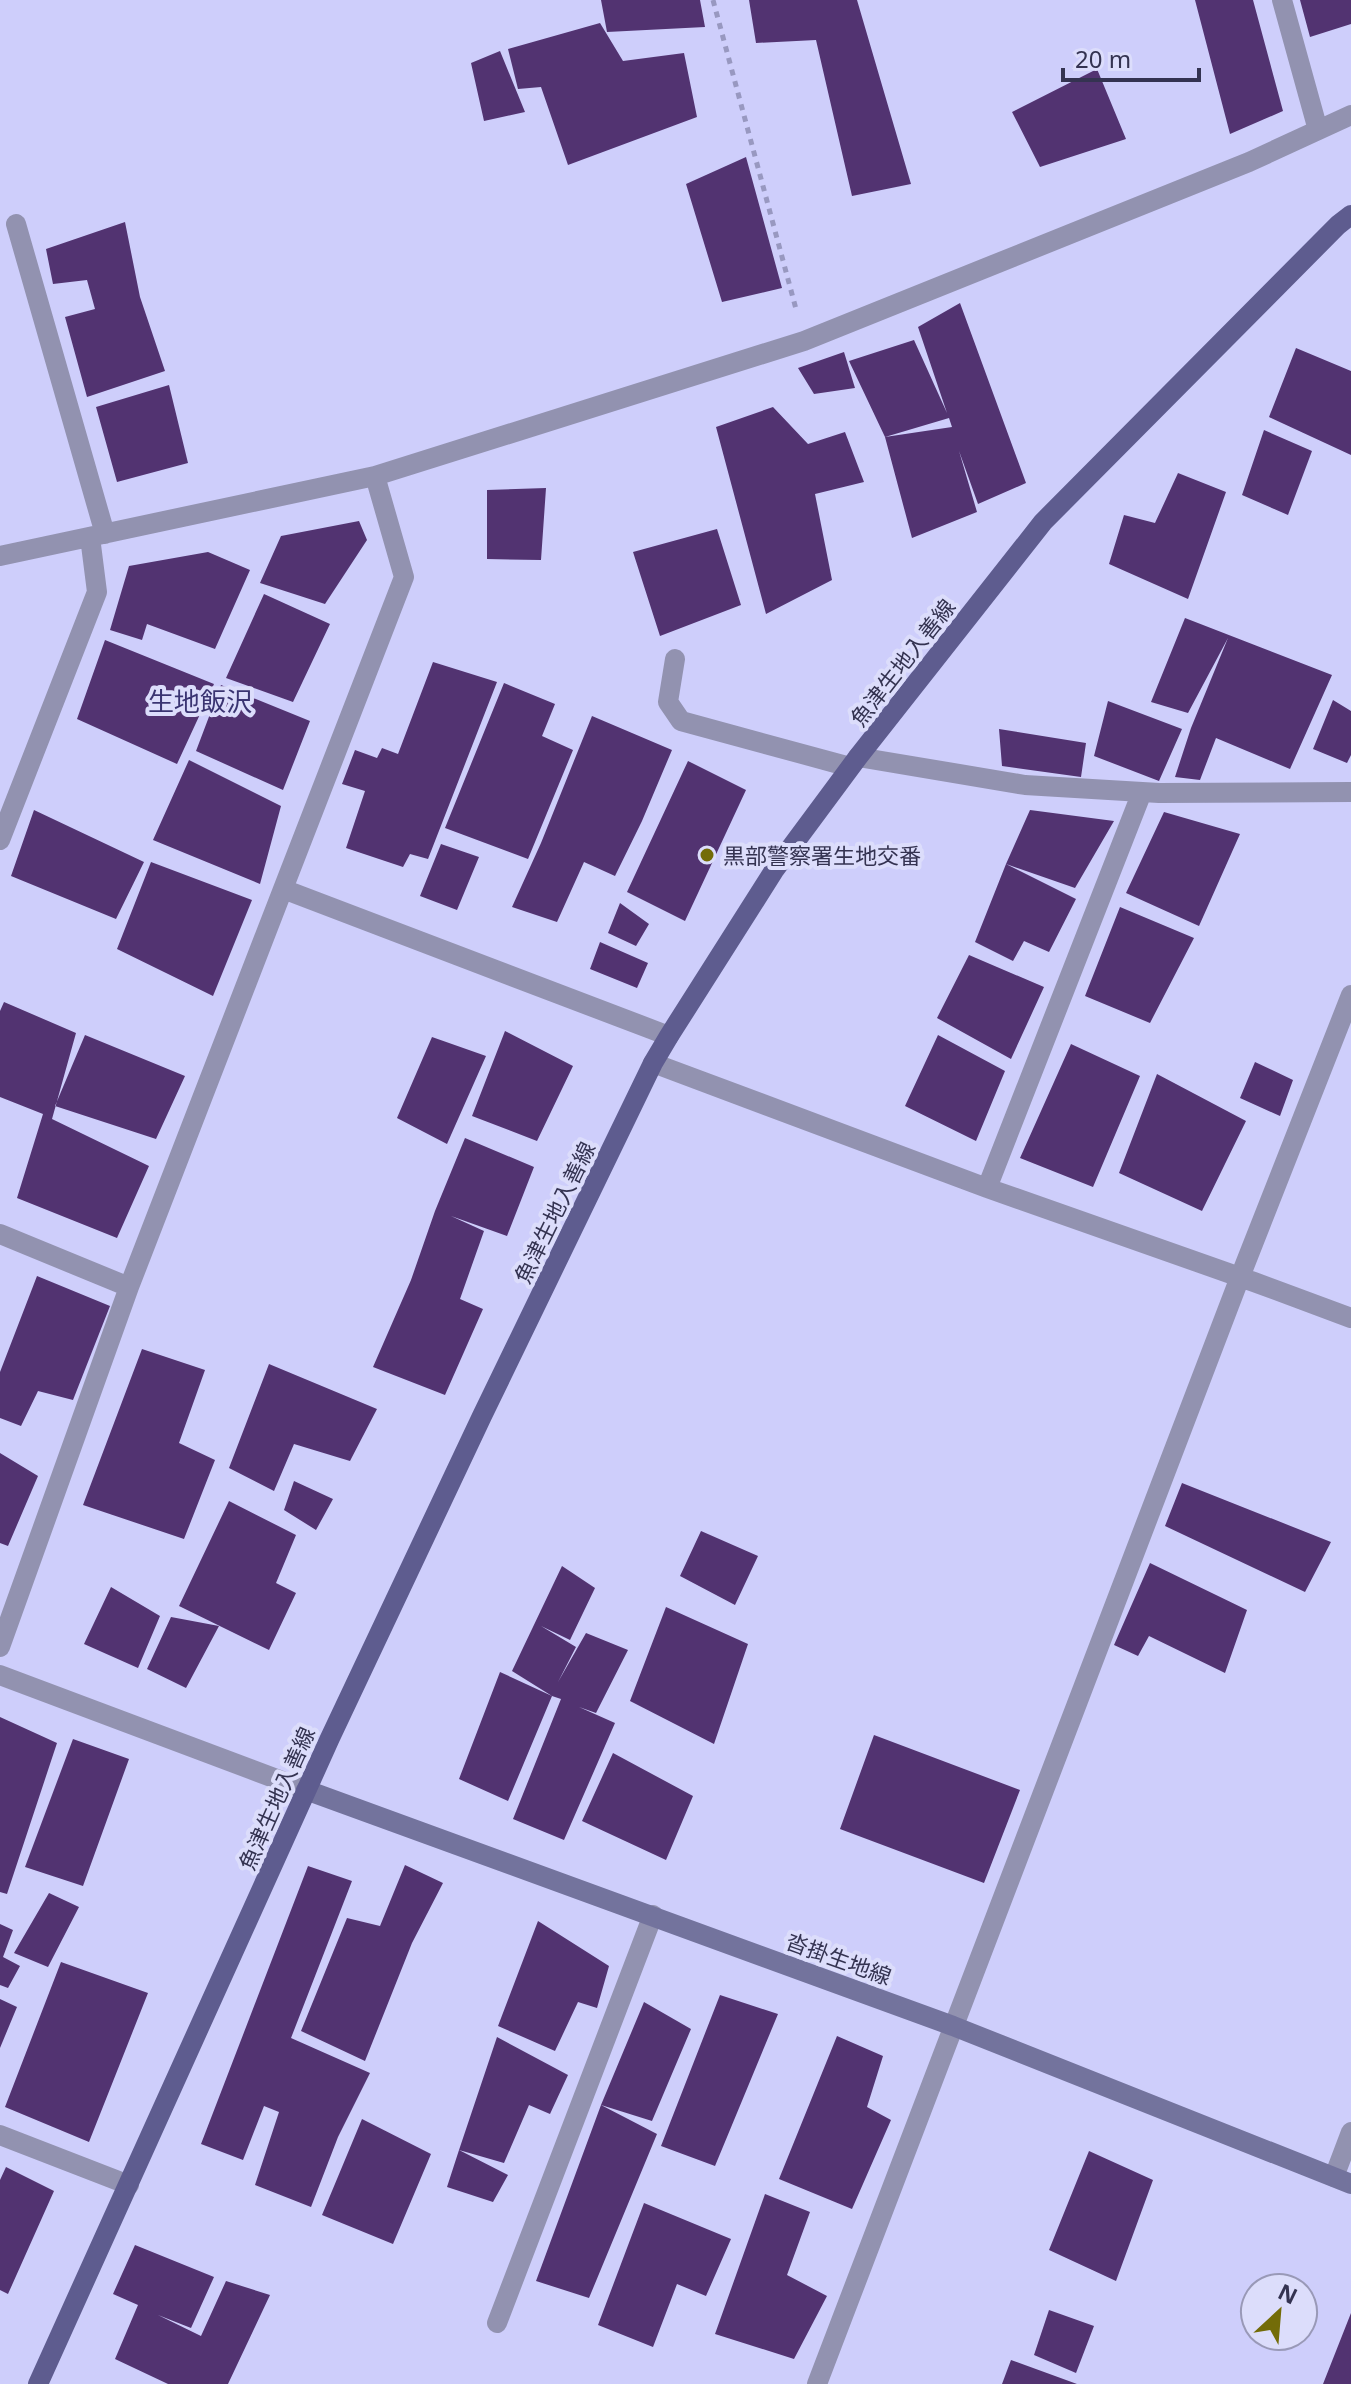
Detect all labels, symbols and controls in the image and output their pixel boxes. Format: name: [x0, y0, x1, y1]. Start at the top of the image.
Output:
scale bar: [1063, 32, 1199, 82]
text: 20 m: [1075, 42, 1131, 75]
street label: 魚津生地入善線: [843, 592, 961, 732]
district label: 生地飯沢: [148, 683, 252, 719]
place label: 黒部警察署生地交番: [723, 840, 921, 870]
marker: 黒部警察署生地交番: [698, 846, 716, 864]
street label: 魚津生地入善線: [507, 1136, 601, 1288]
street label: 魚津生地入善線: [231, 1722, 321, 1874]
street label: 沓掛生地線: [782, 1925, 896, 1991]
north arrow: [1239, 2272, 1319, 2352]
text: N: [1274, 2276, 1303, 2311]

